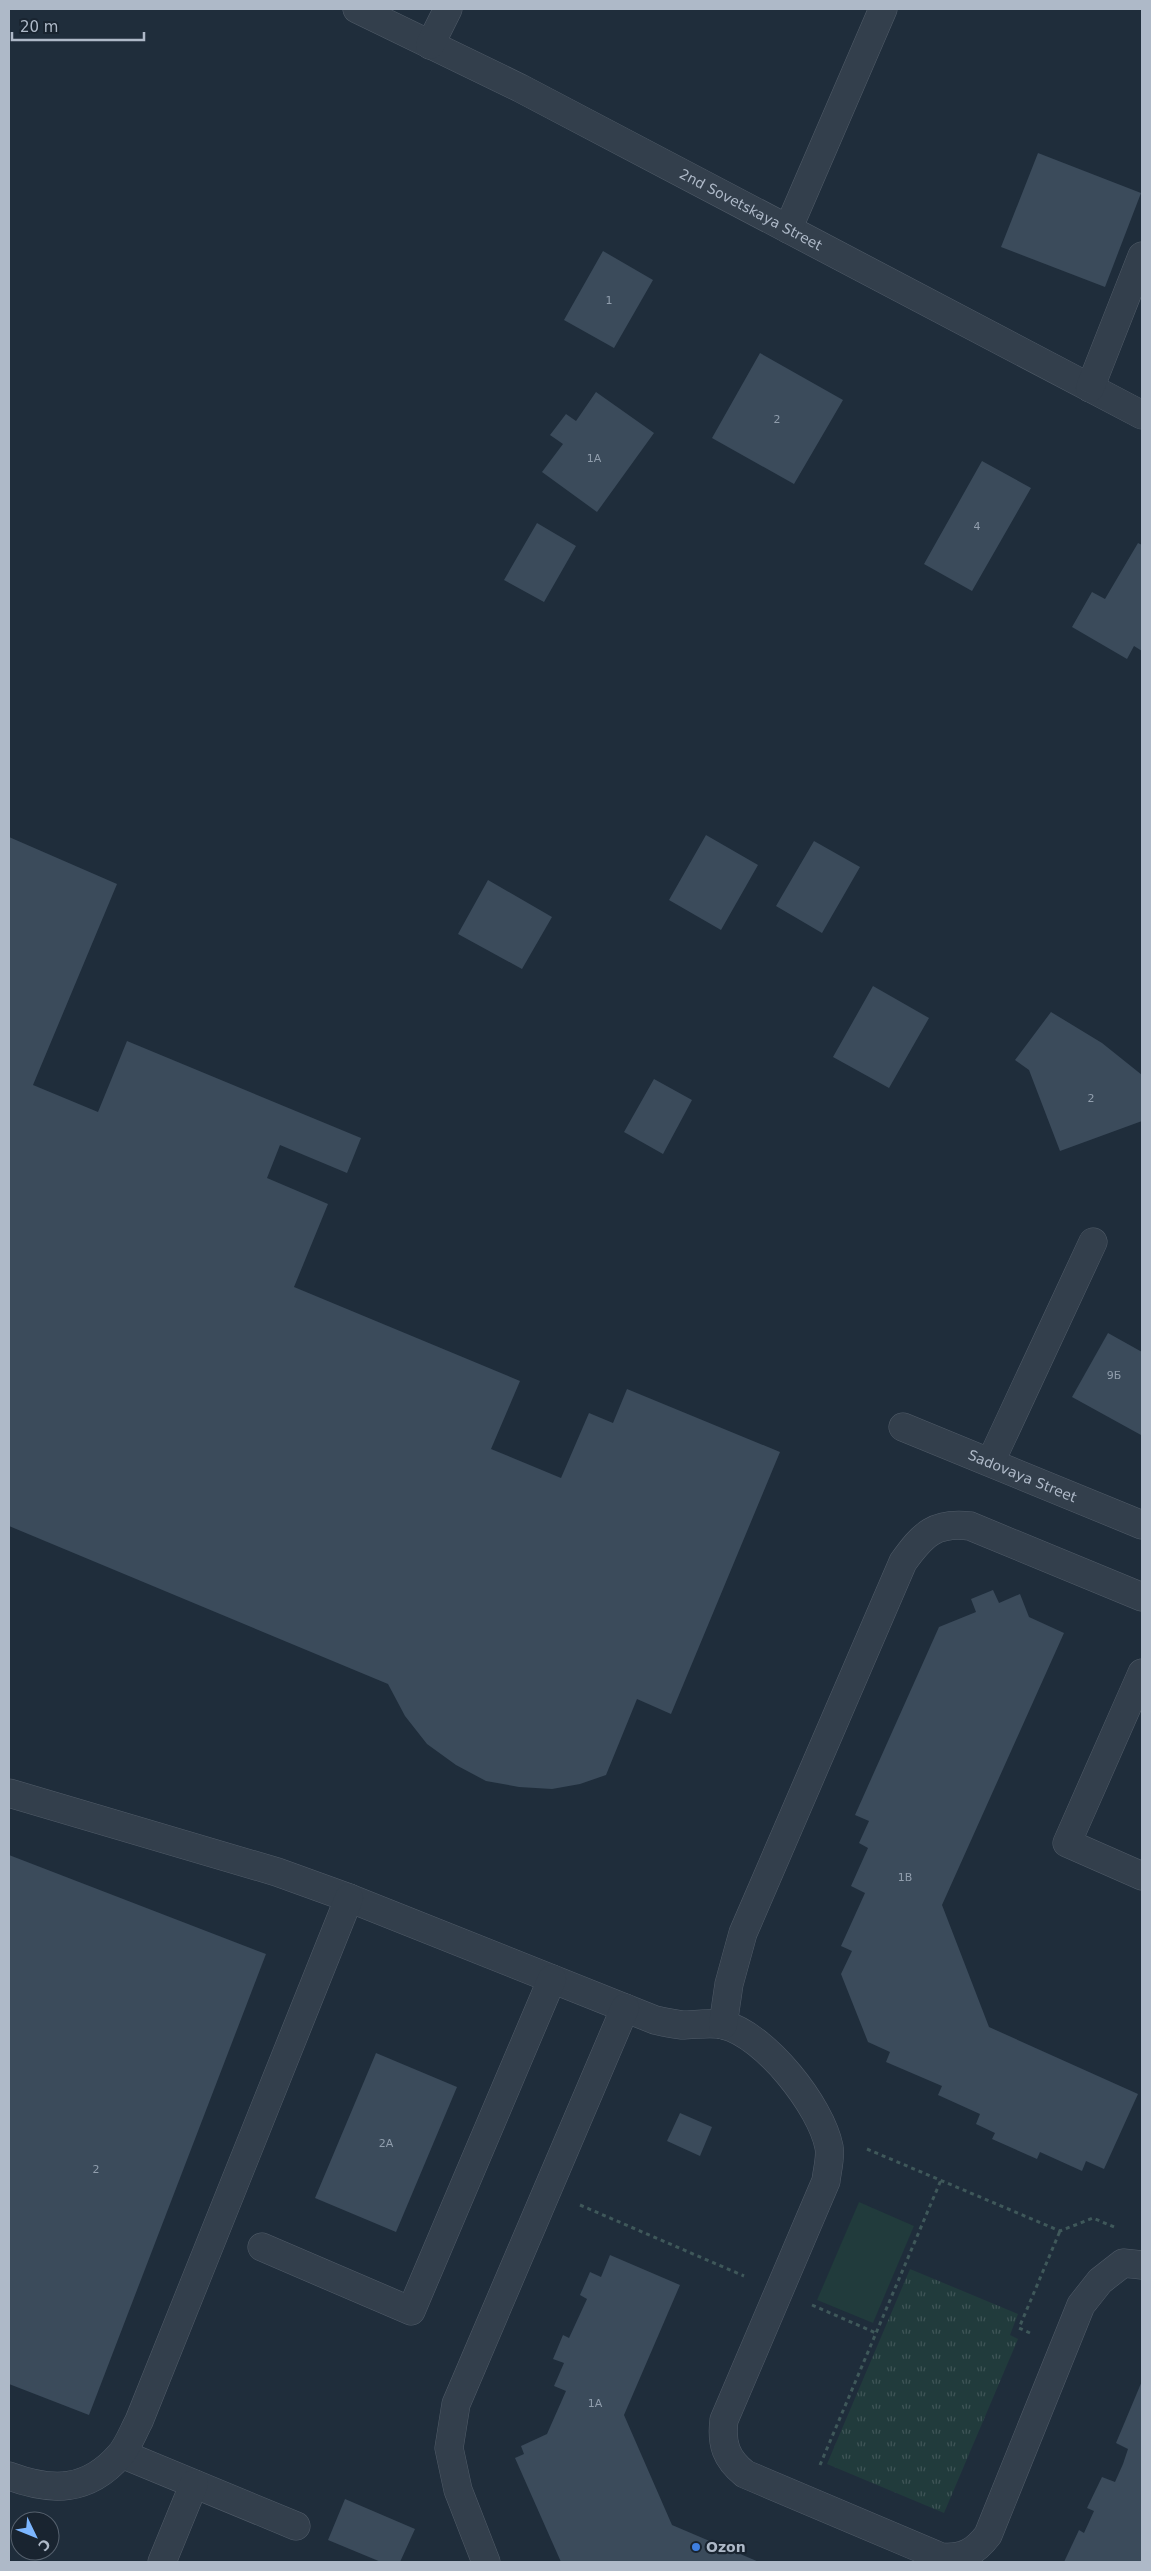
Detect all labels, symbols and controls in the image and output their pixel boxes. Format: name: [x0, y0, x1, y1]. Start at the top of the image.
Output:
scale bar: [12, 10, 145, 42]
text: 20 m: [20, 18, 58, 36]
street label: 2nd Sovetskaya Street: [677, 165, 825, 254]
house number: 1: [606, 294, 613, 307]
house number: 2: [774, 413, 781, 426]
house number: 1А: [587, 452, 602, 465]
house number: 4: [974, 520, 981, 533]
house number: 2: [1088, 1092, 1095, 1105]
house number: 9Б: [1107, 1369, 1121, 1382]
street label: Sadovaya Street: [966, 1447, 1079, 1505]
house number: 1В: [898, 1871, 912, 1884]
house number: 2А: [379, 2137, 394, 2150]
house number: 2: [93, 2163, 100, 2176]
house number: 1А: [588, 2397, 603, 2410]
north arrow: [10, 2511, 60, 2561]
text: С: [35, 2536, 54, 2554]
place label: Ozon: [706, 2539, 746, 2555]
marker: Ozon: [690, 2541, 702, 2553]

